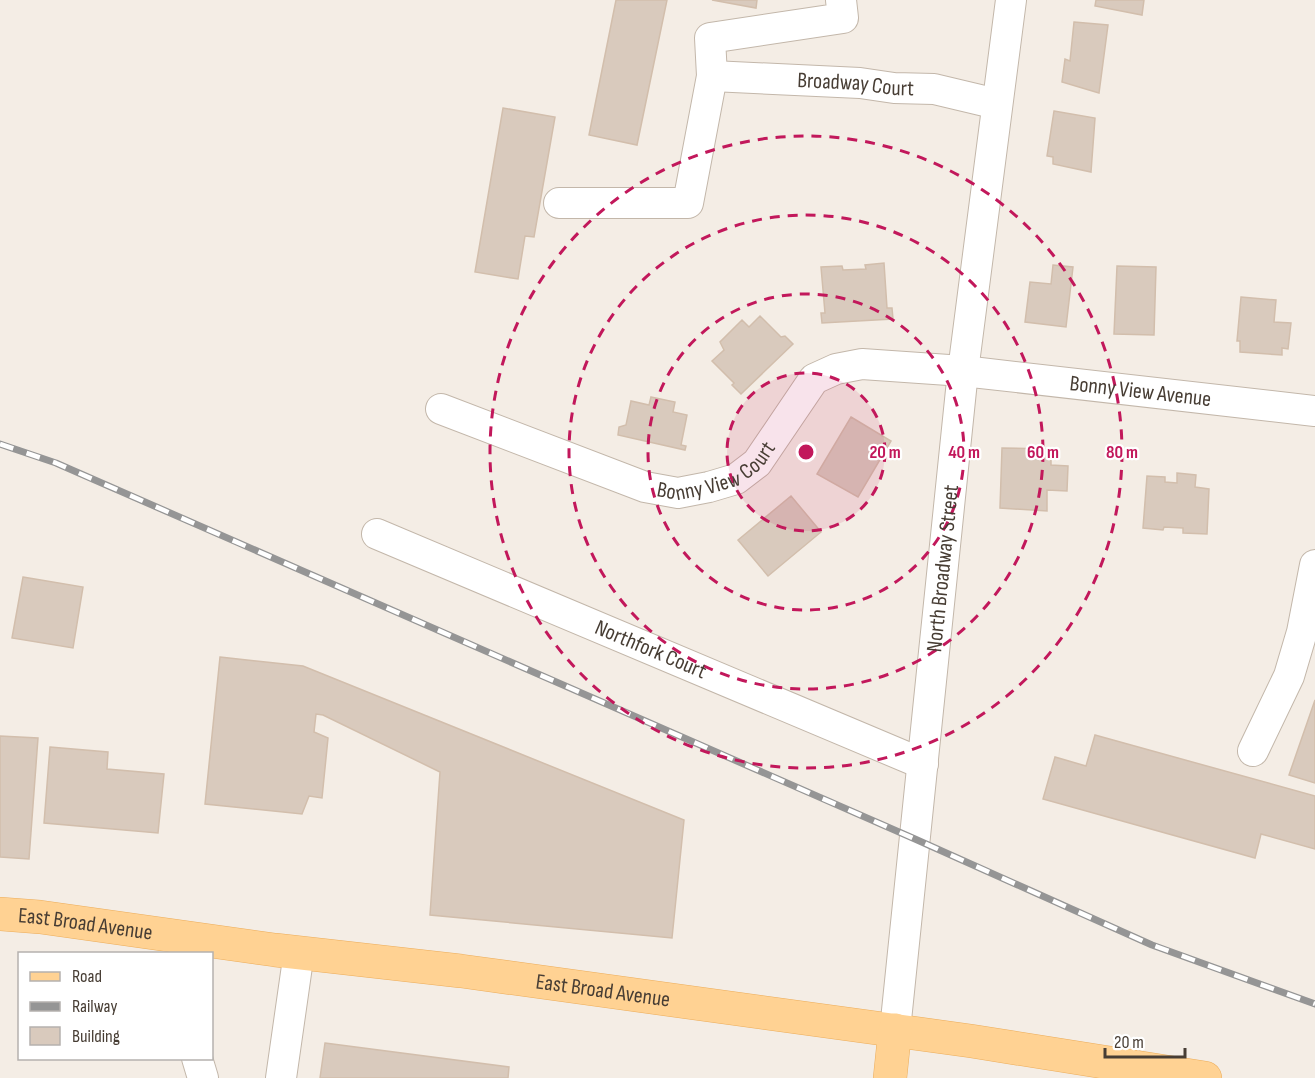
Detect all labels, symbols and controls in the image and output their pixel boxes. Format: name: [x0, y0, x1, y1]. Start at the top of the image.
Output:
street label: Broadway Court: [797, 67, 915, 102]
street label: Bonny View Avenue: [1068, 370, 1213, 413]
street label: Bonny View Court: [655, 436, 781, 507]
centre of rings: [796, 442, 816, 462]
text: 20 m: [869, 442, 901, 463]
text: 40 m: [948, 442, 980, 463]
text: 60 m: [1027, 442, 1059, 463]
text: 80 m: [1106, 442, 1138, 463]
street label: North Broadway Street: [921, 483, 965, 653]
street label: Northfork Court: [591, 614, 711, 685]
street label: East Broad Avenue: [17, 902, 154, 946]
legend: [18, 952, 213, 1060]
text: Road: [72, 966, 102, 987]
street label: East Broad Avenue: [534, 968, 672, 1013]
text: Railway: [72, 996, 117, 1017]
scale bar: [1105, 1021, 1184, 1059]
text: Building: [72, 1026, 120, 1047]
text: 20 m: [1114, 1032, 1144, 1053]

